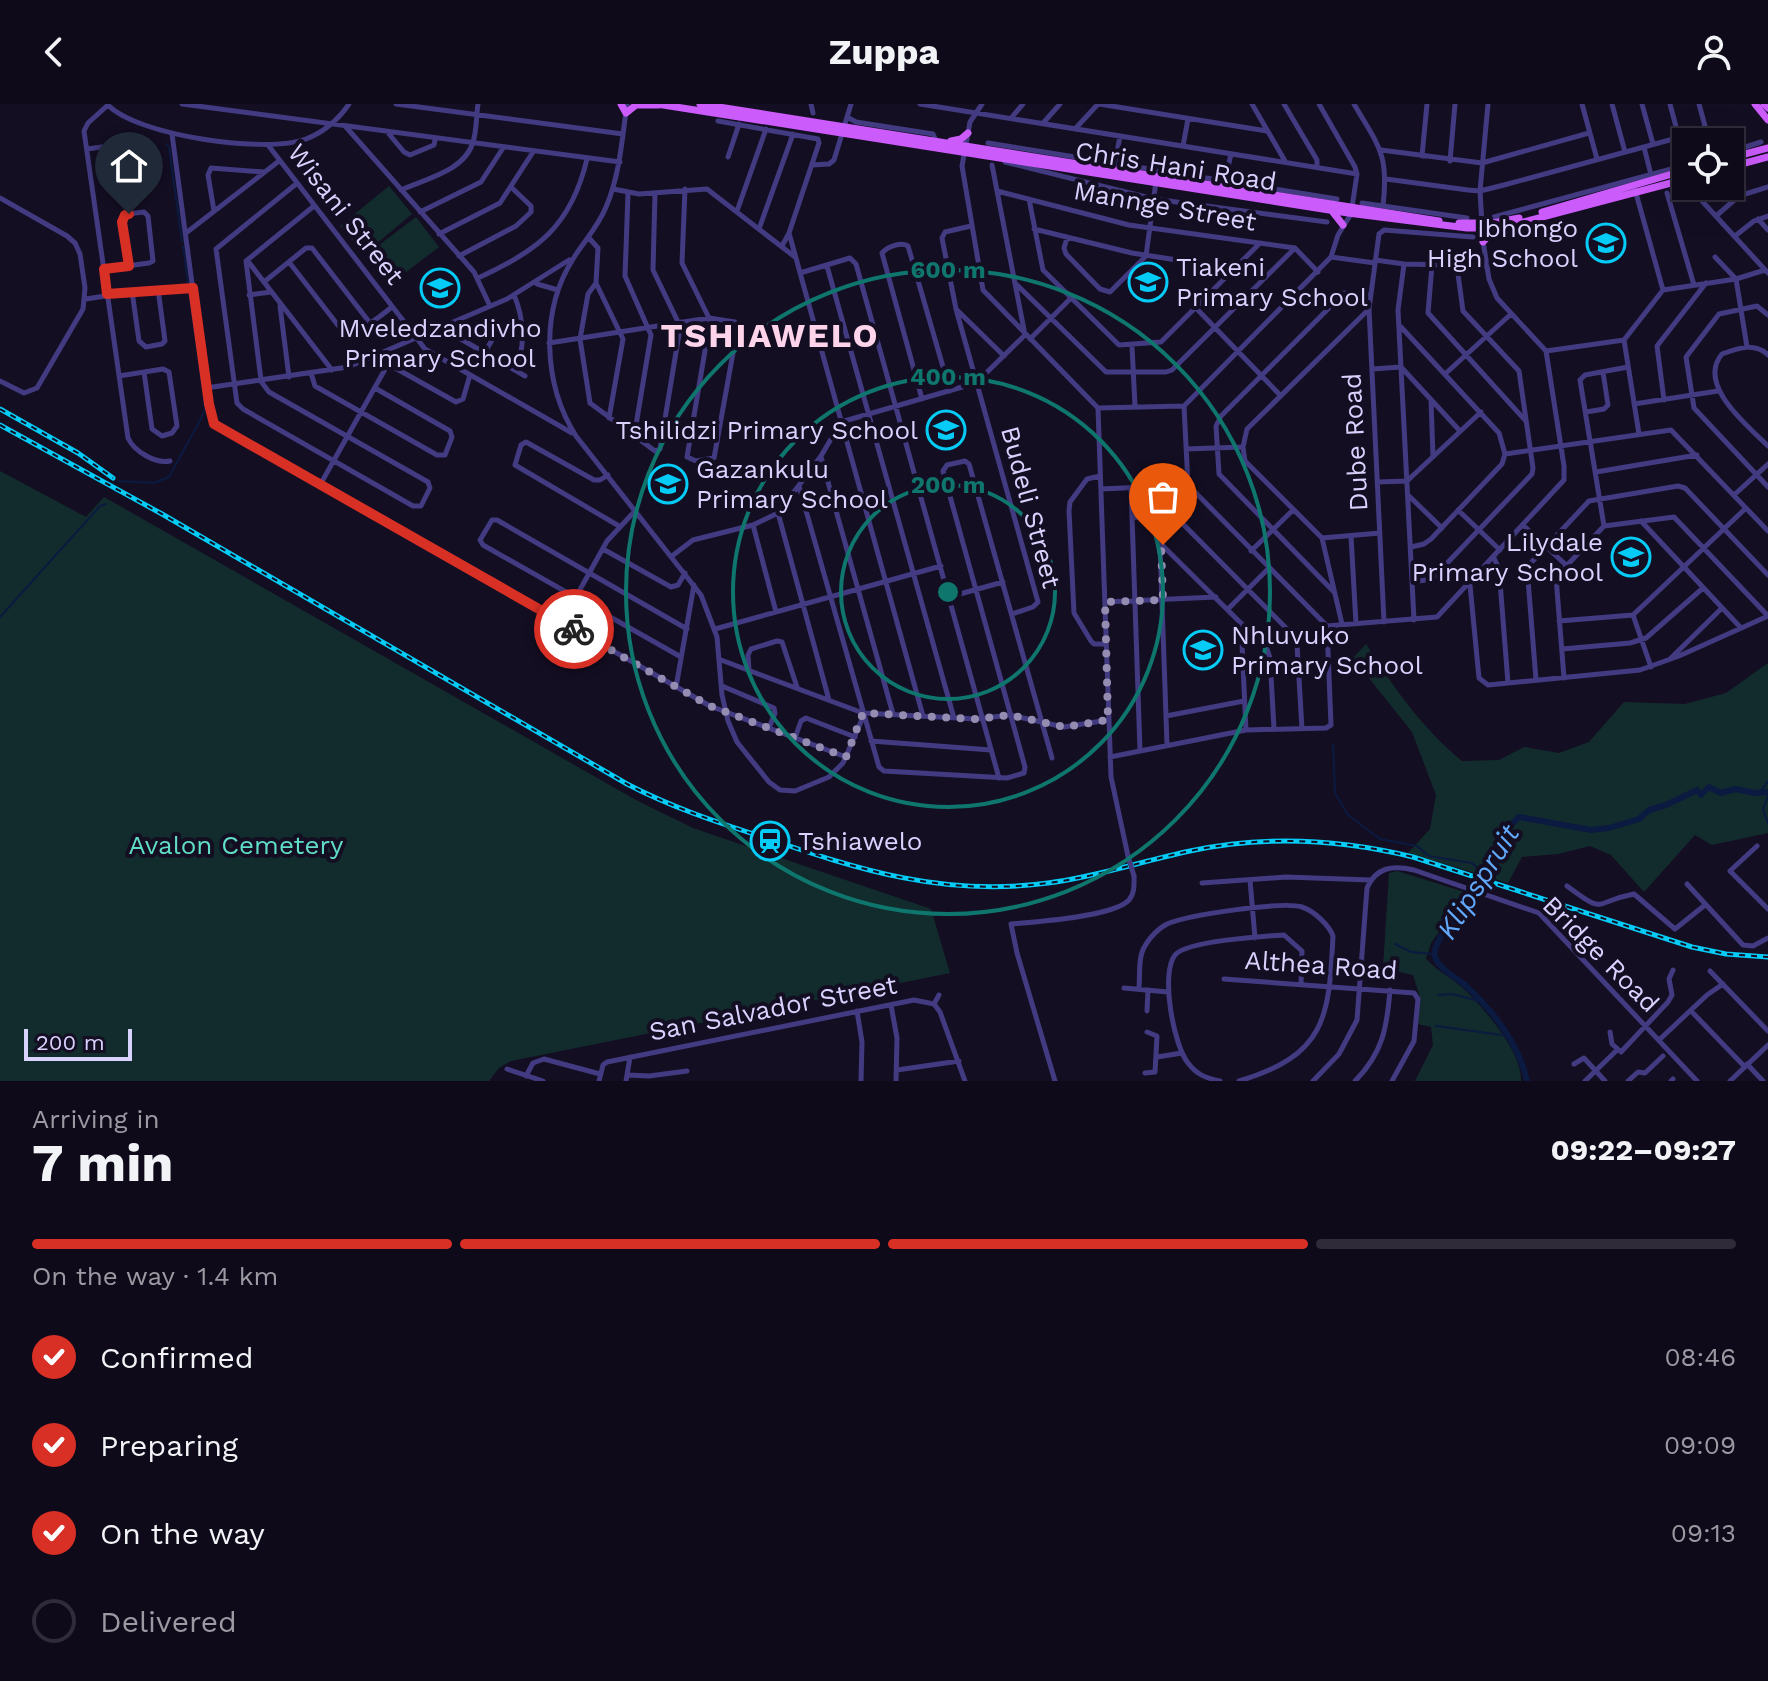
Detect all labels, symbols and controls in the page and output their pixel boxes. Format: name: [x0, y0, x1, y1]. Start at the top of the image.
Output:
icon: back: [32, 30, 76, 74]
icon: person: [1692, 30, 1736, 74]
text: Zuppa: [829, 31, 939, 73]
map controls: [1672, 128, 1744, 200]
button: locate: [1672, 128, 1744, 200]
pin: [95, 132, 163, 214]
street label: Chris Hani Road: [1073, 135, 1279, 197]
street label: Wisani Street: [282, 138, 410, 290]
icon: home: [107, 144, 151, 188]
street label: Mannge Street: [1071, 175, 1259, 237]
place label: Ibhongo High School: [1427, 213, 1578, 273]
school or university icon: Ibhongo High School: [1585, 222, 1627, 264]
place label: Tiakeni Primary School: [1176, 252, 1368, 312]
text: 600 m: [910, 256, 986, 284]
school or university icon: Tiakeni Primary School: [1127, 261, 1169, 303]
school or university icon: Mveledzandivho Primary School: [419, 267, 461, 309]
place label: Mveledzandivho Primary School: [338, 313, 542, 373]
district label: TSHIAWELO: [660, 315, 880, 355]
text: 400 m: [910, 363, 986, 391]
street label: Dube Road: [1336, 372, 1374, 512]
school or university icon: Tshilidzi Primary School: [925, 409, 967, 451]
place label: Tshilidzi Primary School: [616, 415, 918, 445]
street label: Budeli Street: [995, 423, 1067, 591]
place label: Gazankulu Primary School: [696, 454, 888, 514]
school or university icon: Gazankulu Primary School: [647, 463, 689, 505]
pin: [1129, 463, 1197, 545]
text: 200 m: [911, 471, 985, 499]
icon: bag: [1141, 475, 1185, 519]
place label: Lilydale Primary School: [1411, 527, 1603, 587]
school or university icon: Lilydale Primary School: [1610, 536, 1652, 578]
centre of rings: [934, 578, 962, 606]
courier: [534, 589, 614, 669]
icon: bike: [552, 607, 596, 651]
place label: Nhluvuko Primary School: [1231, 620, 1423, 680]
school or university icon: Nhluvuko Primary School: [1182, 629, 1224, 671]
water label: Klipspruit: [1430, 818, 1526, 945]
station icon: Tshiawelo: [749, 820, 791, 862]
place label: Tshiawelo: [798, 826, 922, 856]
park label: Avalon Cemetery: [129, 830, 344, 860]
street label: Bridge Road: [1537, 890, 1665, 1018]
street label: Althea Road: [1244, 945, 1398, 985]
street label: San Salvador Street: [647, 969, 899, 1047]
scale bar: [24, 1025, 132, 1061]
text: 200 m: [36, 1030, 105, 1055]
text: Arriving in: [32, 1104, 160, 1134]
text: 09:22–09:27: [1550, 1132, 1736, 1167]
text: 7 min: [32, 1133, 174, 1194]
text: On the way · 1.4 km: [32, 1261, 278, 1291]
icon: check: [32, 1335, 76, 1379]
text: Confirmed: [100, 1340, 254, 1375]
text: 08:46: [1664, 1342, 1736, 1372]
icon: check: [32, 1423, 76, 1467]
text: Preparing: [100, 1428, 238, 1463]
text: 09:09: [1664, 1430, 1736, 1460]
icon: check: [32, 1511, 76, 1555]
text: On the way: [100, 1516, 265, 1551]
text: 09:13: [1671, 1518, 1736, 1548]
text: Delivered: [100, 1604, 237, 1639]

